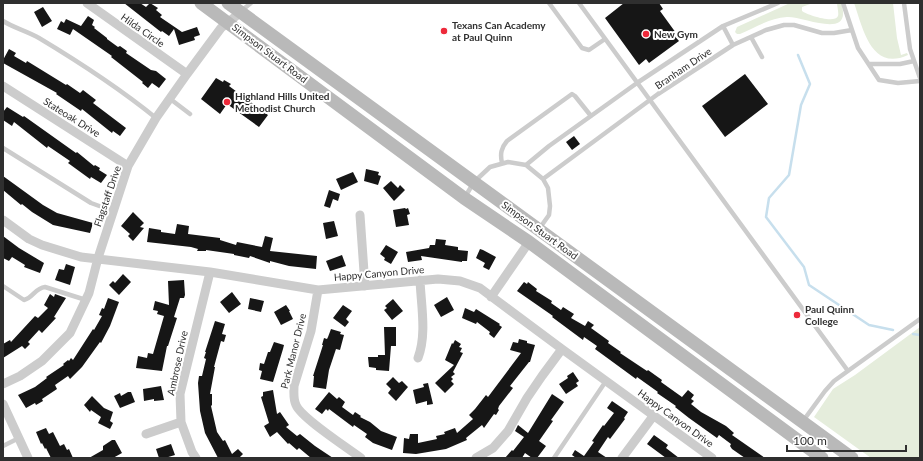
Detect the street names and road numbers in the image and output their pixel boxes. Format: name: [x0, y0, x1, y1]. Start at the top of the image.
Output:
street label: Hilda Circle: [119, 11, 167, 49]
street label: Simpson Stuart Road: [230, 21, 310, 85]
street label: Branham Drive: [652, 45, 714, 91]
street label: Stateoak Drive: [41, 95, 103, 139]
street label: Flagstaff Drive: [91, 164, 123, 228]
street label: Simpson Stuart Road: [500, 198, 580, 262]
street label: Happy Canyon Drive: [333, 263, 425, 283]
street label: Park Manor Drive: [278, 312, 308, 390]
street label: Ambrose Drive: [164, 330, 190, 396]
street label: Happy Canyon Drive: [636, 386, 716, 450]

